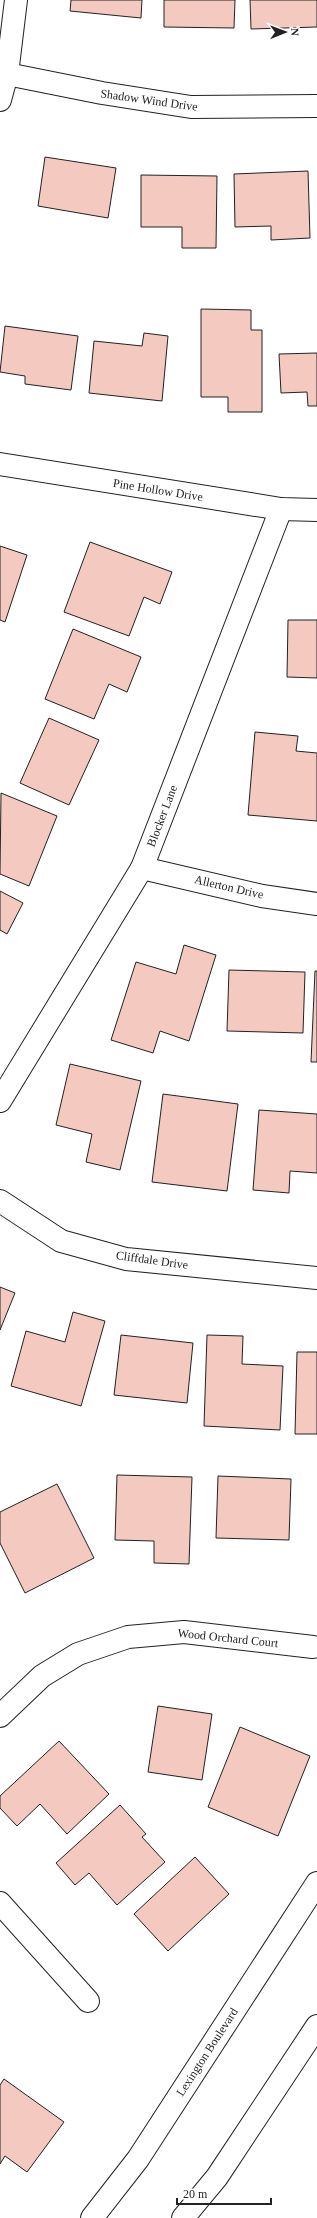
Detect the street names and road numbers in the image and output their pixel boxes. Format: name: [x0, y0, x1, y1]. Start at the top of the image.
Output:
street label: Shadow Wind Drive: [100, 86, 198, 114]
street label: Pine Hollow Drive: [112, 476, 204, 504]
street label: Blocker Lane: [144, 783, 180, 849]
street label: Allerton Drive: [193, 872, 265, 902]
street label: Cliffdale Drive: [115, 1248, 189, 1272]
street label: Wood Orchard Court: [177, 1626, 280, 1650]
street label: Lexington Boulevard: [173, 2005, 241, 2099]

